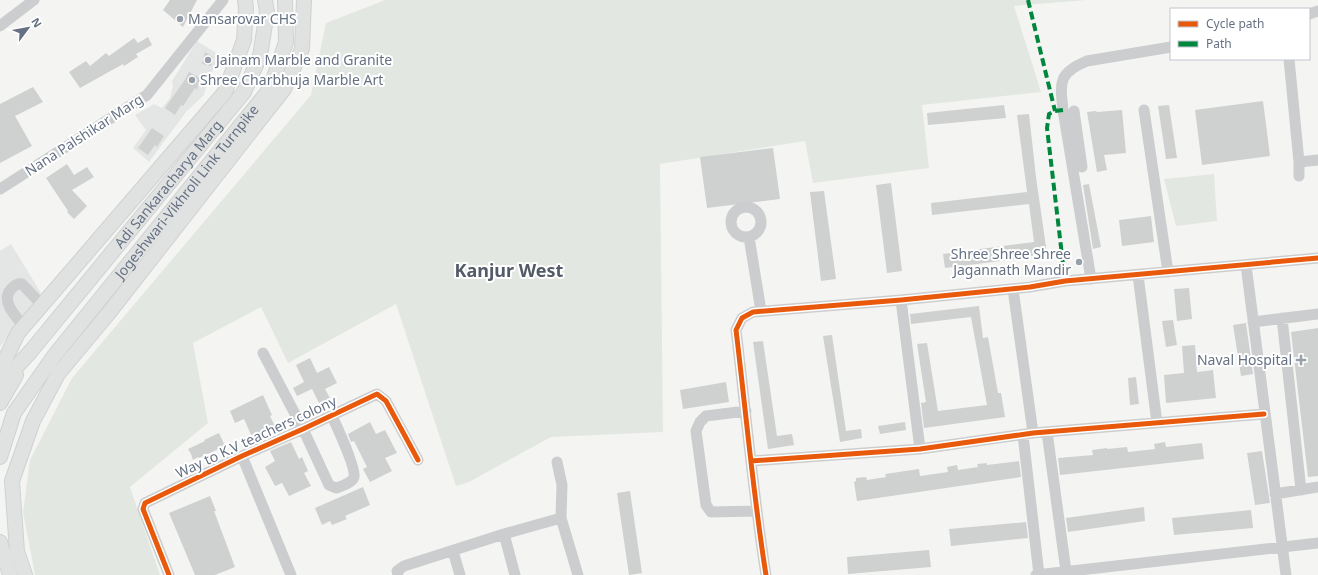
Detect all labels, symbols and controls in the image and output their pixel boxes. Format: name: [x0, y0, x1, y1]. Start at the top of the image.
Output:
north arrow: [8, 8, 48, 48]
legend: [1170, 8, 1310, 60]
place label: Mansarovar CHS: [188, 9, 297, 28]
marker: Mansarovar CHS: [175, 14, 185, 24]
text: N: [28, 15, 46, 30]
text: Cycle path: [1206, 15, 1264, 32]
text: Path: [1206, 35, 1232, 52]
place label: Jainam Marble and Granite: [214, 50, 392, 69]
marker: Jainam Marble and Granite: [203, 55, 213, 65]
place label: Shree Charbhuja Marble Art: [200, 70, 383, 89]
marker: Shree Charbhuja Marble Art: [187, 75, 197, 85]
street label: Nana Palshikar Marg: [21, 89, 146, 180]
street label: Jogeshwari-Vikhroli Link Turnpike: [109, 100, 263, 284]
street label: Adi Sankaracharya Marg: [110, 116, 226, 252]
place label: Shree Shree Shree Jagannath Mandir: [951, 244, 1071, 279]
marker: Shree Shree Shree Jagannath Mandir: [1074, 257, 1084, 267]
district label: Kanjur West: [455, 258, 564, 282]
place label: Naval Hospital: [1197, 350, 1292, 369]
marker: Naval Hospital: [1295, 354, 1307, 366]
street label: Way to K.V teachers colony: [172, 391, 340, 482]

